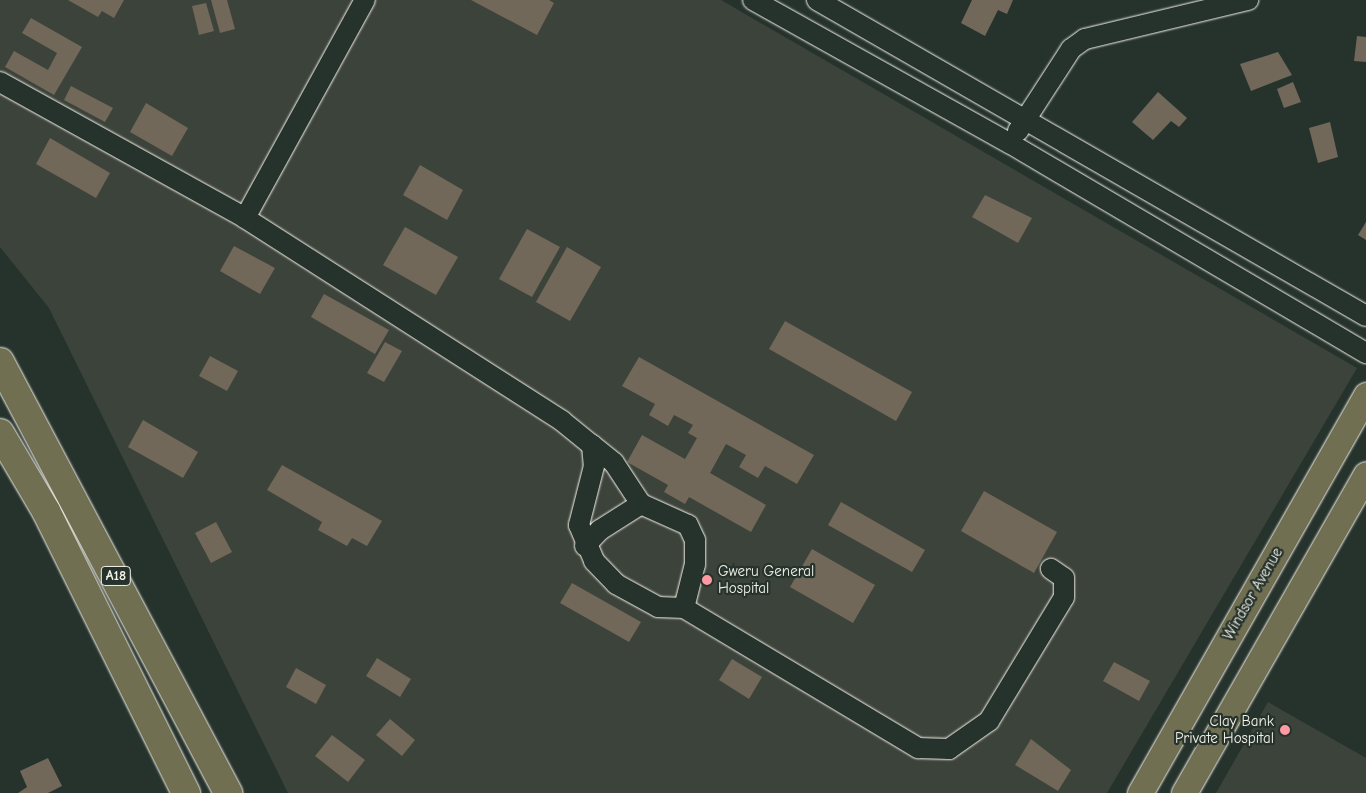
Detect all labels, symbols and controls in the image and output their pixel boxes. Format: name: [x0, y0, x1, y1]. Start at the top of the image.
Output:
street label: Windsor Avenue: [1219, 545, 1287, 643]
place label: Gweru General Hospital: [718, 562, 814, 597]
road number: A18: [100, 564, 132, 588]
marker: Gweru General Hospital: [700, 573, 714, 587]
place label: Clay Bank Private Hospital: [1175, 712, 1274, 747]
marker: Clay Bank Private Hospital: [1278, 723, 1292, 737]

